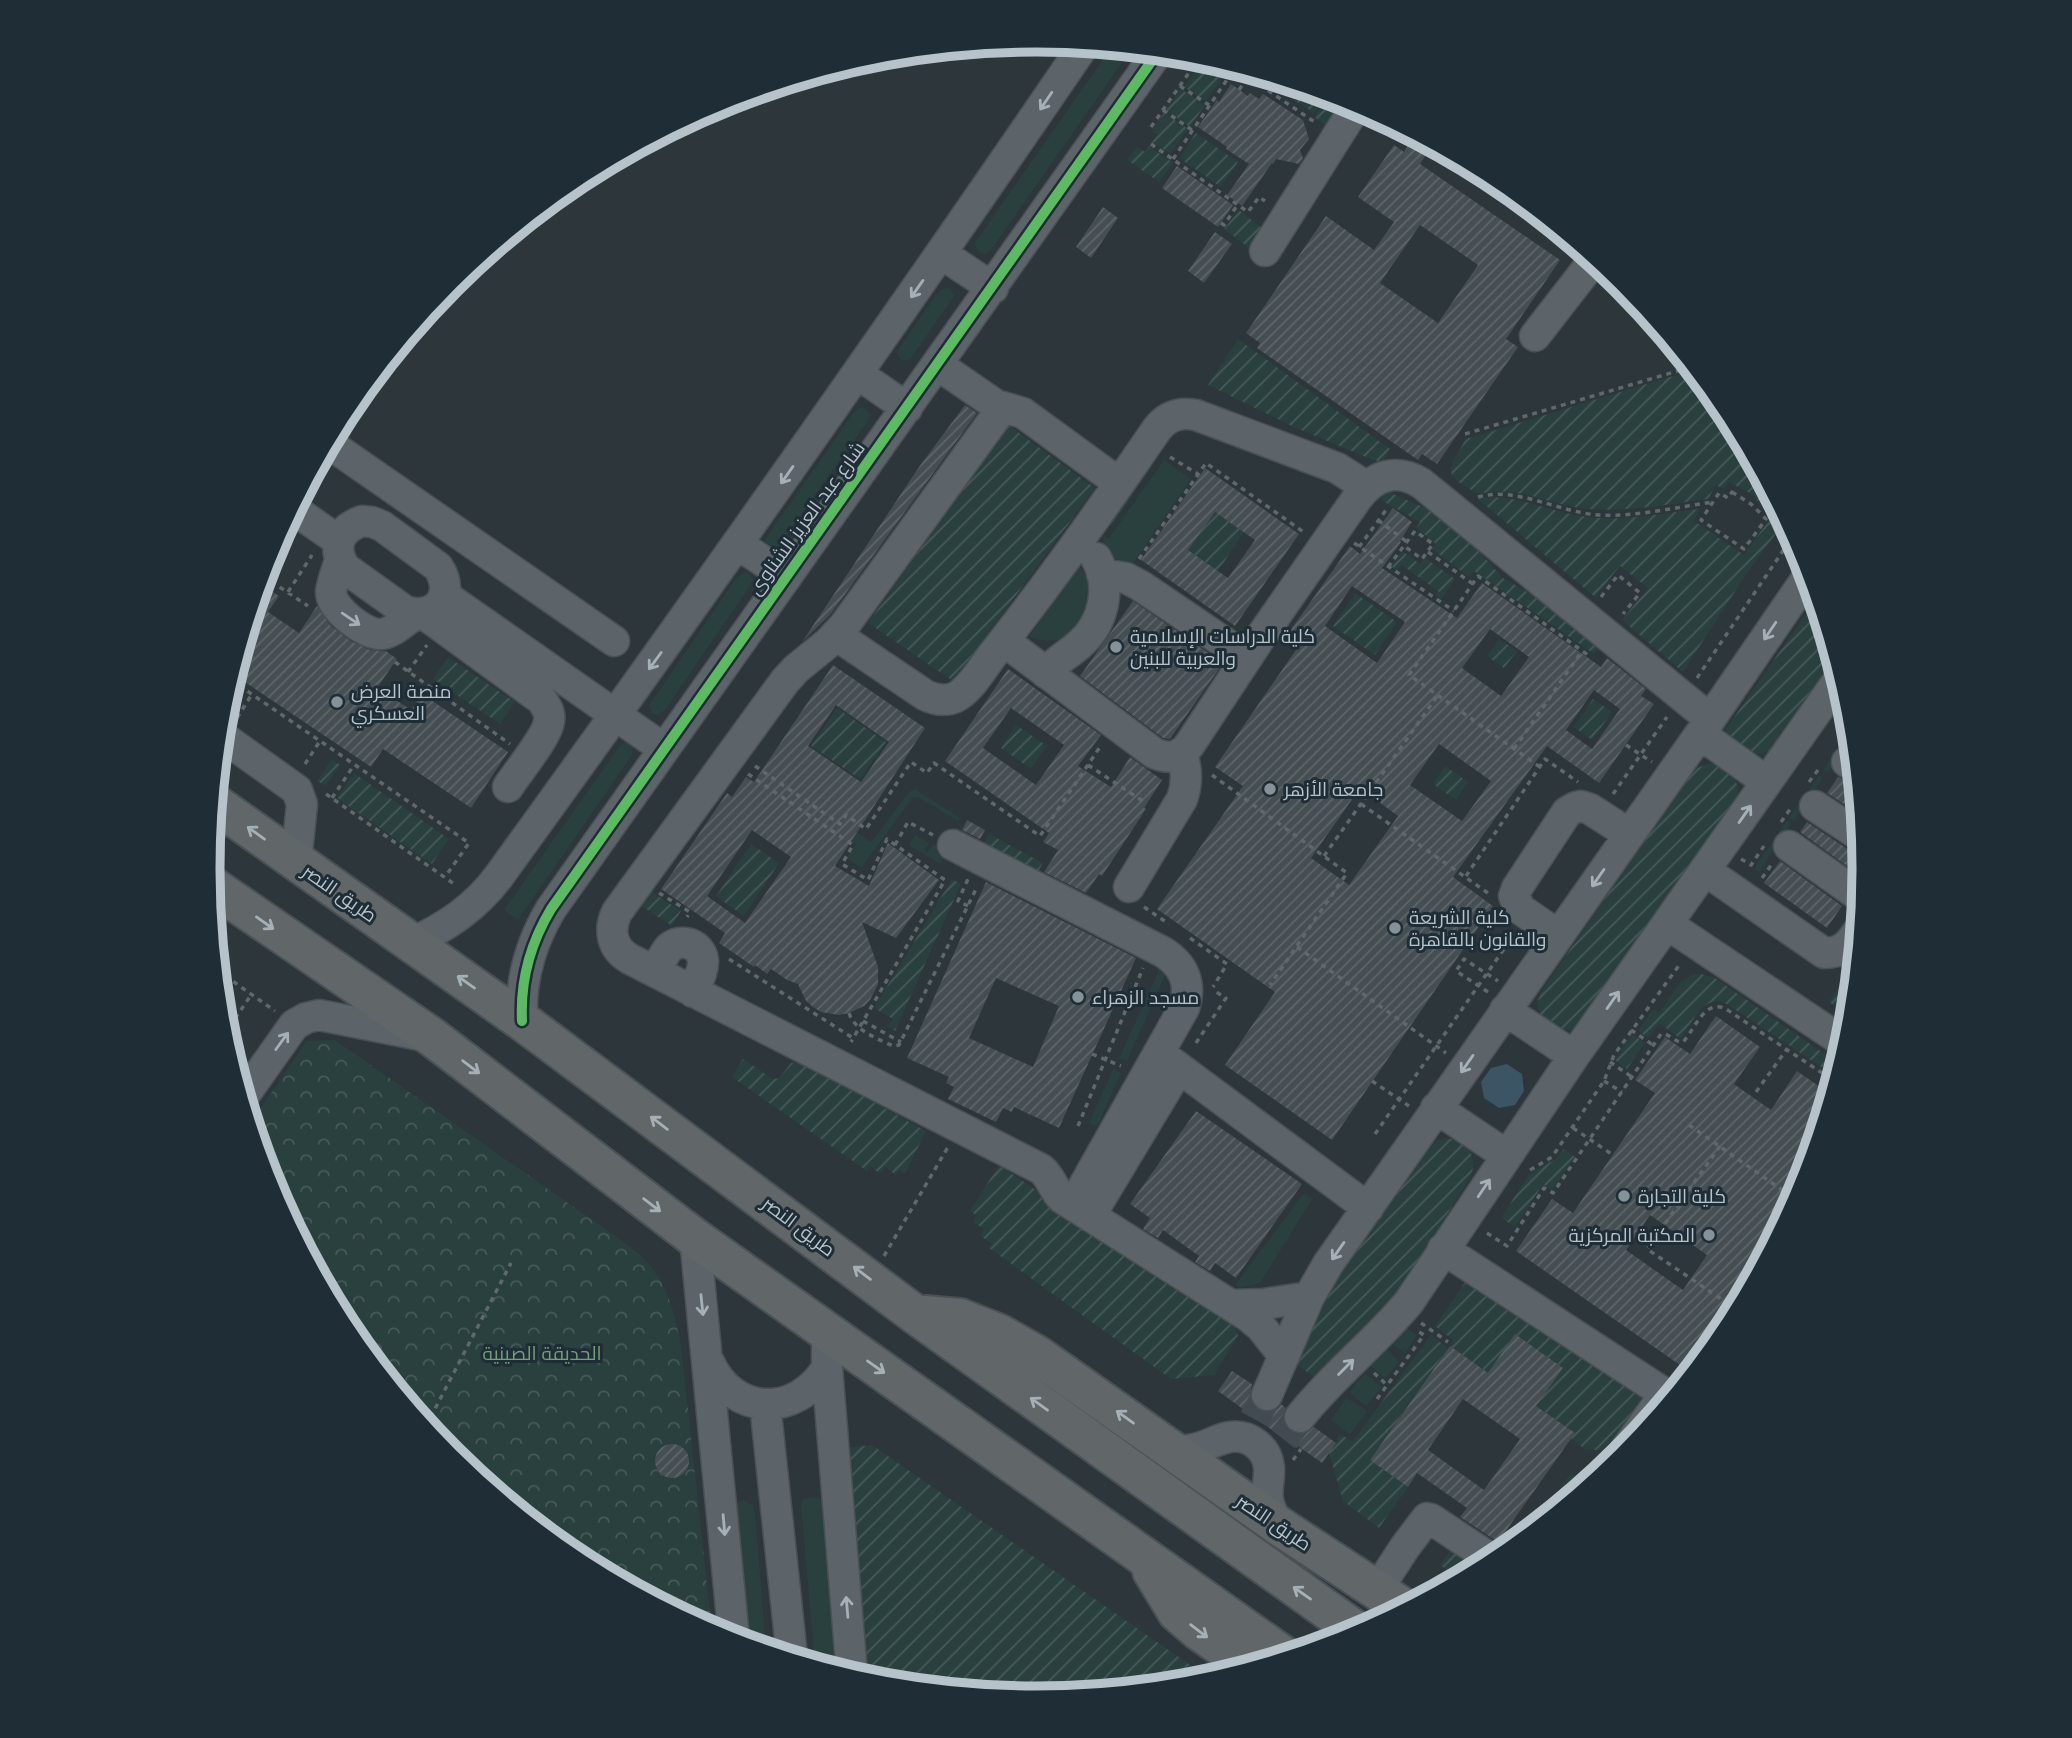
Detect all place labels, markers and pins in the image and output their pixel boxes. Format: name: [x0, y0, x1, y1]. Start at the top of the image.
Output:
place label: كلية الدراسات الإسلامية والعربية للبنين: [1130, 625, 1315, 670]
marker: كلية الدراسات الإسلامية والعربية للبنين: [1108, 639, 1124, 655]
place label: منصة العرض العسكري: [351, 680, 451, 728]
marker: منصة العرض العسكري: [329, 694, 345, 710]
place label: جامعة الأزهر: [1283, 778, 1383, 801]
marker: جامعة الأزهر: [1262, 781, 1278, 797]
place label: كلية الشريعة والقانون بالقاهرة: [1409, 906, 1546, 951]
marker: كلية الشريعة والقانون بالقاهرة: [1387, 920, 1403, 936]
place label: مسجد الزهراء: [1092, 986, 1199, 1009]
marker: مسجد الزهراء: [1070, 989, 1086, 1005]
place label: كلية التجارة: [1638, 1185, 1726, 1208]
marker: كلية التجارة: [1616, 1188, 1632, 1204]
place label: المكتبة المركزية: [1568, 1224, 1695, 1247]
marker: المكتبة المركزية: [1701, 1227, 1717, 1243]

